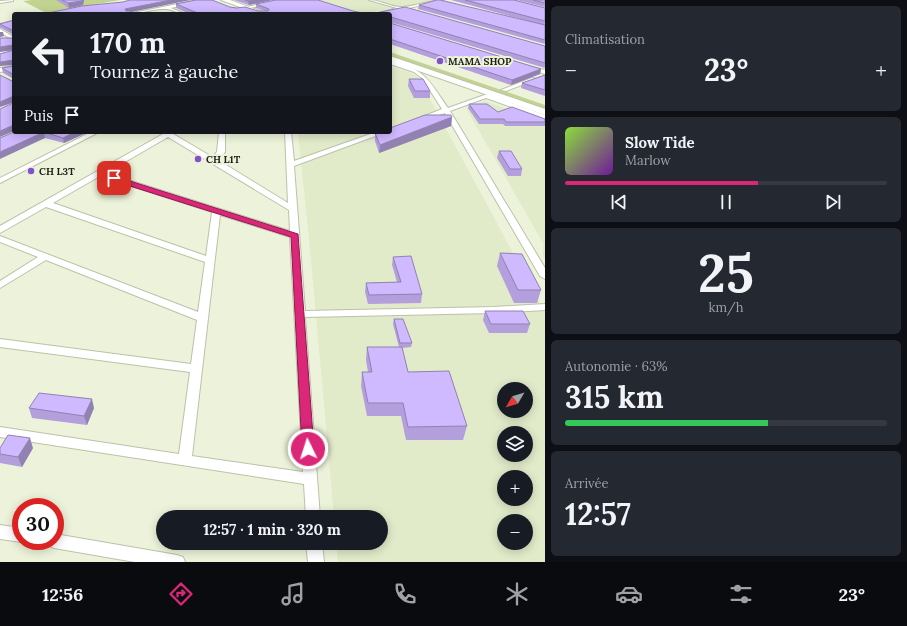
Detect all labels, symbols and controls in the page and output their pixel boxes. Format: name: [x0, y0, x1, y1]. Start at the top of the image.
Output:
text: 170 m: [90, 25, 165, 61]
icon: left: [24, 28, 76, 80]
text: Climatisation: [565, 31, 645, 48]
text: 23°: [704, 51, 748, 89]
place label: MAMA SHOP: [448, 55, 512, 68]
marker: MAMA SHOP: [435, 56, 445, 66]
text: −: [565, 56, 577, 84]
text: +: [875, 56, 887, 84]
text: Tournez à gauche: [90, 60, 238, 83]
icon: arrive: [61, 104, 83, 126]
text: Puis: [24, 106, 53, 125]
text: Slow Tide: [625, 133, 695, 152]
text: Marlow: [625, 152, 671, 169]
place label: CH L1T: [206, 153, 241, 166]
marker: CH L1T: [193, 154, 203, 164]
pin: [97, 161, 131, 195]
place label: CH L3T: [39, 165, 75, 178]
marker: CH L3T: [26, 166, 36, 176]
icon: arrive: [103, 167, 125, 189]
icon: previous: [608, 191, 630, 213]
icon: pause: [715, 191, 737, 213]
icon: next: [822, 191, 844, 213]
text: 25: [698, 240, 754, 306]
text: km/h: [708, 299, 744, 316]
text: Autonomie · 63%: [565, 358, 668, 375]
text: 315 km: [565, 378, 664, 416]
north arrow: [497, 382, 533, 418]
map controls: [497, 382, 533, 550]
button: layers: [497, 426, 533, 462]
position arrow: [287, 428, 329, 470]
button: +: [497, 470, 533, 506]
text: Arrivée: [565, 475, 609, 492]
text: 12:57: [565, 495, 631, 533]
speed limit sign: 30: [12, 498, 64, 550]
button: −: [497, 514, 533, 550]
text: 12:57 · 1 min · 320 m: [203, 520, 341, 539]
icon: directions: [167, 580, 195, 608]
icon: music: [279, 580, 307, 608]
icon: phone: [391, 580, 419, 608]
icon: climate: [503, 580, 531, 608]
icon: car: [615, 580, 643, 608]
icon: filters: [727, 580, 755, 608]
text: 12:56: [42, 583, 83, 606]
text: 23°: [838, 583, 865, 606]

